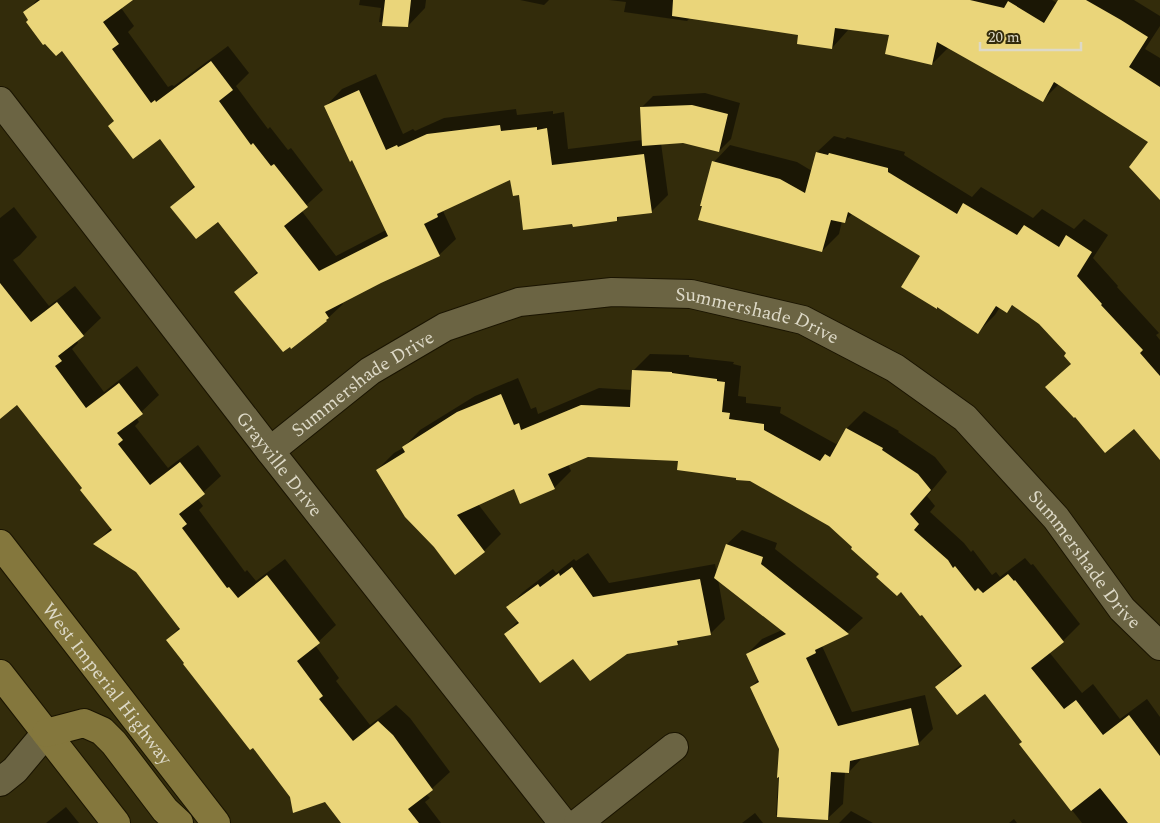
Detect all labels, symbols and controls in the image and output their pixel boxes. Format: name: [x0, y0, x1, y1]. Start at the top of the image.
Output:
scale bar: [980, 20, 1081, 52]
text: 20 m: [988, 26, 1020, 49]
street label: Summershade Drive: [675, 281, 844, 352]
street label: Summershade Drive: [285, 323, 440, 445]
street label: Grayville Drive: [228, 405, 330, 524]
street label: Summershade Drive: [1021, 484, 1147, 636]
street label: West Imperial Highway: [34, 597, 179, 772]

